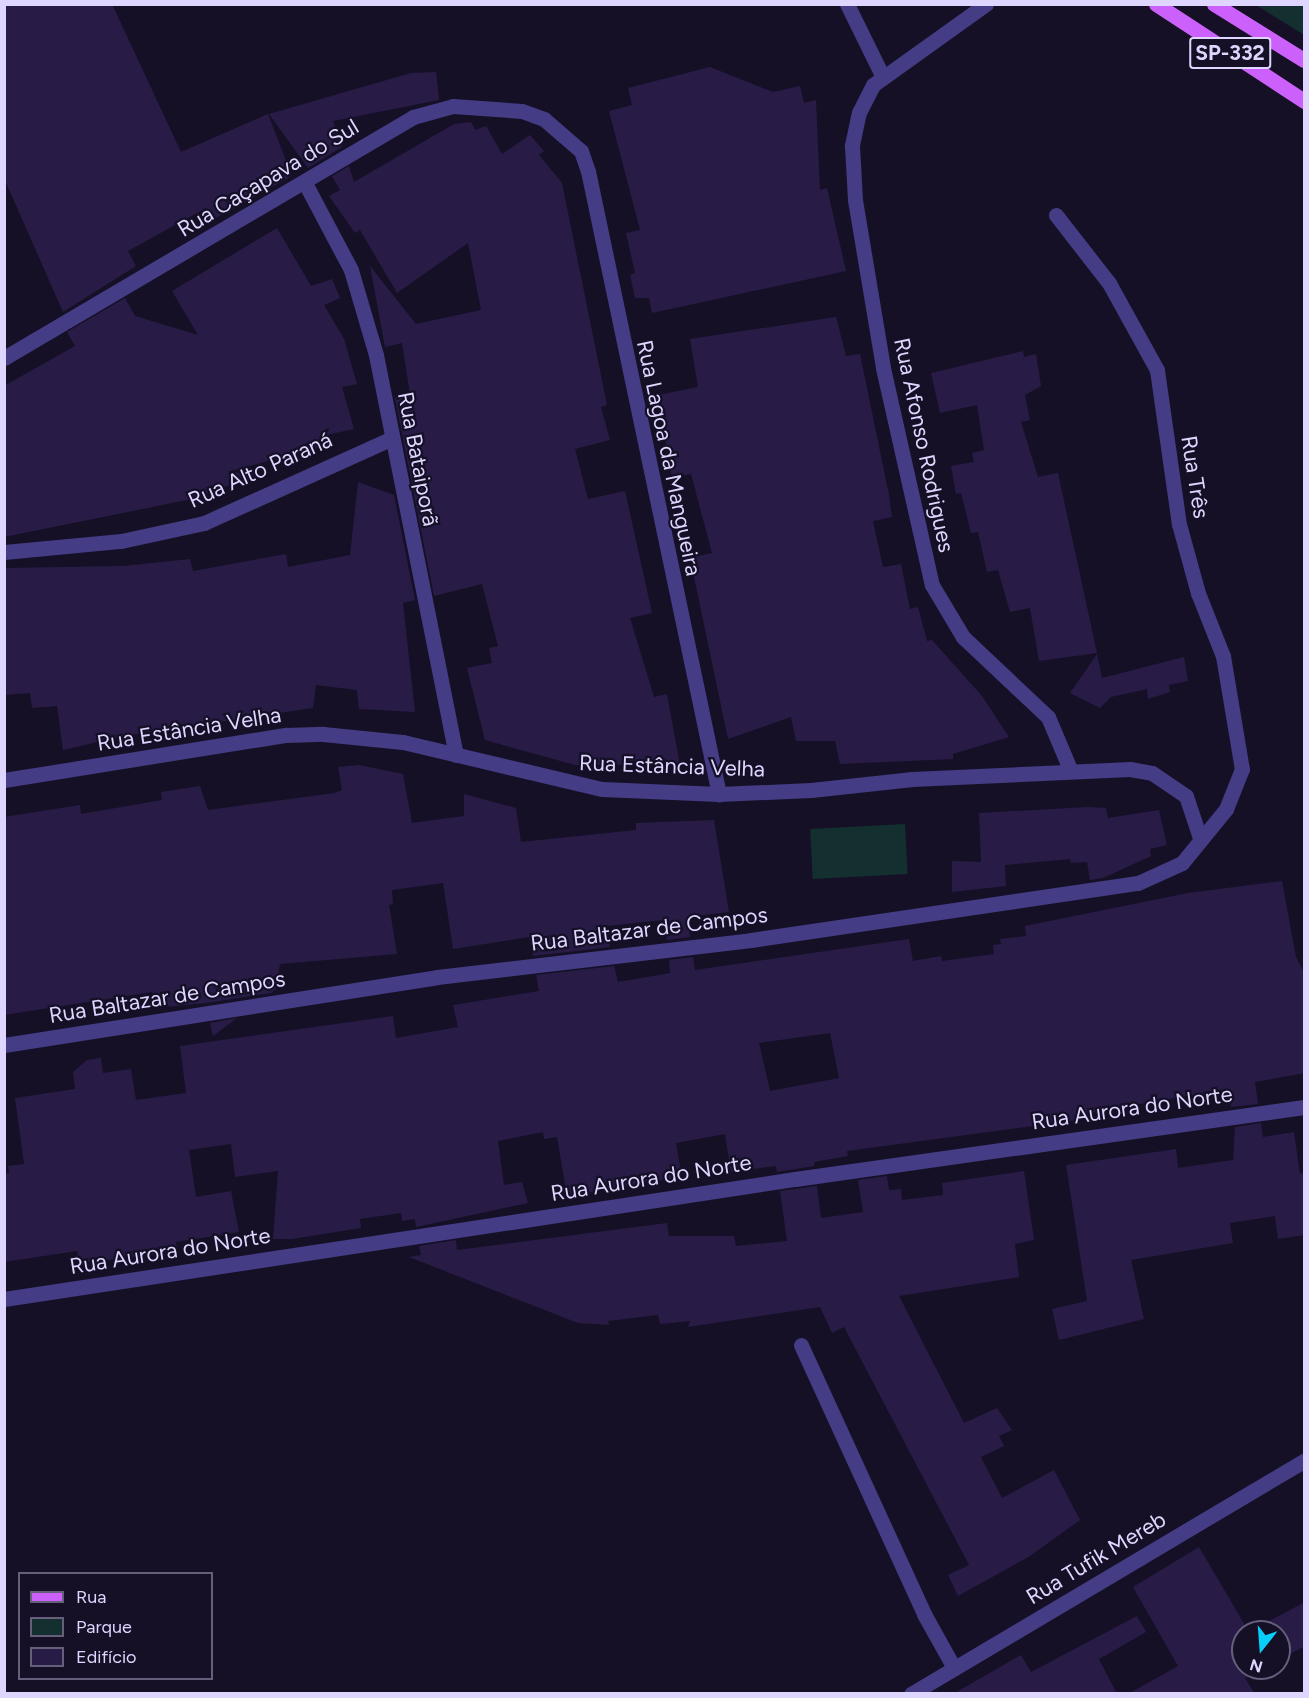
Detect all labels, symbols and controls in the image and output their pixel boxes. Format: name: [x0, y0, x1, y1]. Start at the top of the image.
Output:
road number: SP-332: [1188, 35, 1272, 71]
street label: Rua Caçapava do Sul: [173, 114, 363, 242]
street label: Rua Afonso Rodrigues: [888, 335, 960, 555]
street label: Rua Lagoa da Mangueira: [631, 338, 707, 578]
street label: Rua Bataiporã: [392, 390, 444, 528]
street label: Rua Alto Paraná: [184, 426, 336, 514]
street label: Rua Três: [1175, 434, 1215, 520]
street label: Rua Estância Velha: [95, 701, 283, 757]
street label: Rua Estância Velha: [579, 750, 765, 782]
street label: Rua Baltazar de Campos: [529, 901, 769, 957]
street label: Rua Baltazar de Campos: [47, 965, 287, 1029]
street label: Rua Aurora do Norte: [1030, 1081, 1234, 1135]
street label: Rua Aurora do Norte: [549, 1149, 753, 1207]
street label: Rua Aurora do Norte: [68, 1222, 272, 1280]
street label: Rua Tufik Mereb: [1021, 1506, 1171, 1610]
legend: [18, 1572, 213, 1680]
text: Rua: [76, 1586, 107, 1608]
text: Parque: [76, 1616, 132, 1638]
north arrow: [1231, 1620, 1291, 1680]
text: Edifício: [76, 1646, 137, 1668]
text: N: [1247, 1655, 1265, 1677]

